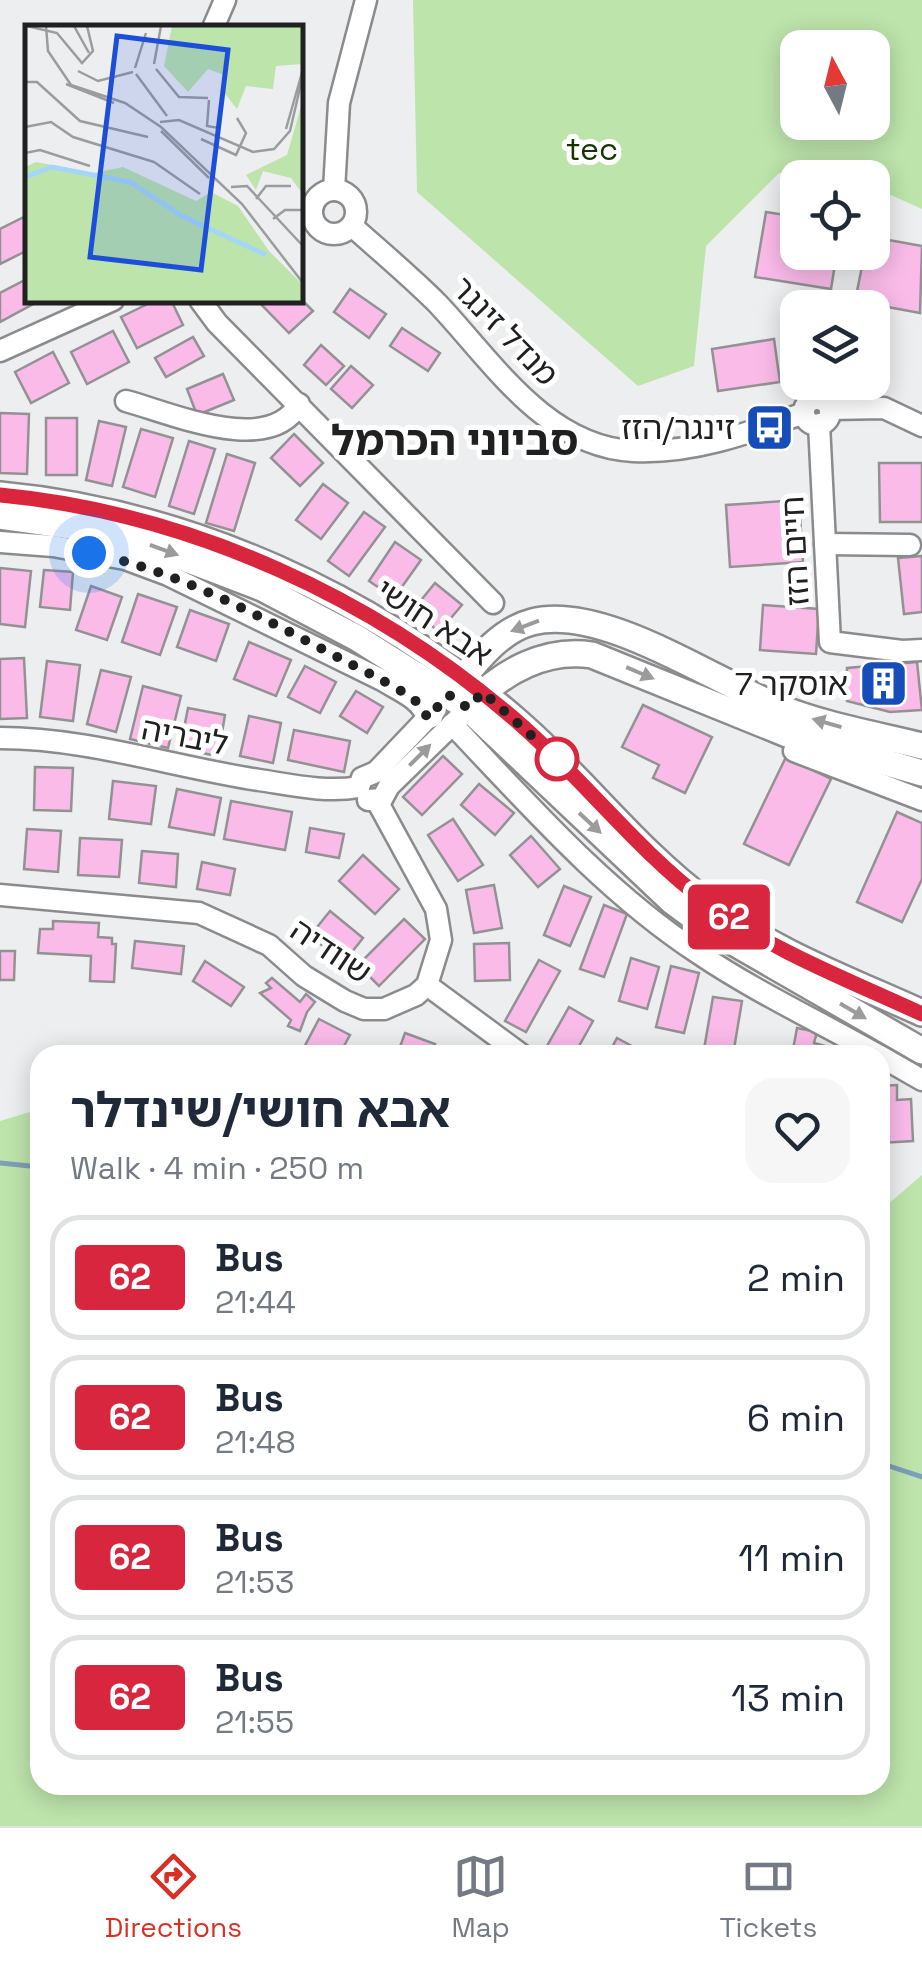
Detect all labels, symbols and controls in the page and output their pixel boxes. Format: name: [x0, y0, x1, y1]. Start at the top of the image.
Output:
inset map: [25, 25, 302, 302]
north arrow: [780, 30, 890, 140]
map controls: [780, 30, 890, 400]
park label: tec: [566, 129, 618, 169]
button: locate: [780, 160, 890, 270]
street label: מנדל זינגר: [443, 268, 567, 394]
button: layers: [780, 290, 890, 400]
bus stop icon: זינגר/הזז: [744, 402, 796, 454]
place label: זינגר/הזז: [621, 408, 735, 448]
district label: סביוני הכרמל: [331, 414, 579, 467]
street label: חיים הזז: [772, 495, 818, 607]
your location: [64, 528, 114, 578]
one-way arrow: [149, 543, 179, 558]
street label: אבא חושי: [368, 570, 500, 674]
one-way arrow: [510, 619, 540, 635]
building icon: אוסקר 7: [857, 658, 909, 710]
place label: אוסקר 7: [735, 664, 848, 704]
one-way arrow: [626, 665, 656, 681]
street label: ליבריה: [138, 708, 232, 764]
one-way arrow: [811, 715, 842, 730]
unlabelled marker: [536, 738, 578, 780]
one-way arrow: [408, 744, 432, 767]
one-way arrow: [578, 811, 602, 834]
line badge: 62: [684, 884, 774, 950]
text: 62: [708, 895, 750, 939]
street label: שוודיה: [283, 910, 379, 992]
one-way arrow: [838, 1002, 867, 1019]
button: heart: [745, 1078, 850, 1183]
text: אבא חושי/שינדלר: [70, 1080, 450, 1141]
text: Walk · 4 min · 250 m: [70, 1148, 364, 1188]
text: Bus: [215, 1234, 284, 1282]
text: 2 min: [747, 1254, 845, 1302]
text: 62: [109, 1255, 151, 1299]
text: 21:44: [215, 1282, 296, 1322]
text: Bus: [215, 1374, 284, 1422]
text: 6 min: [747, 1394, 845, 1442]
text: 62: [109, 1395, 151, 1439]
text: 21:48: [215, 1422, 296, 1462]
text: Bus: [215, 1514, 284, 1562]
text: 11 min: [738, 1534, 845, 1582]
text: 62: [109, 1535, 151, 1579]
text: 21:53: [215, 1562, 294, 1602]
text: Bus: [215, 1654, 284, 1702]
text: 13 min: [731, 1674, 845, 1722]
text: 62: [109, 1675, 151, 1719]
text: 21:55: [215, 1702, 294, 1742]
tab: Directions: [105, 1849, 242, 1945]
tab: Map: [452, 1849, 510, 1945]
tab: Tickets: [719, 1849, 817, 1945]

